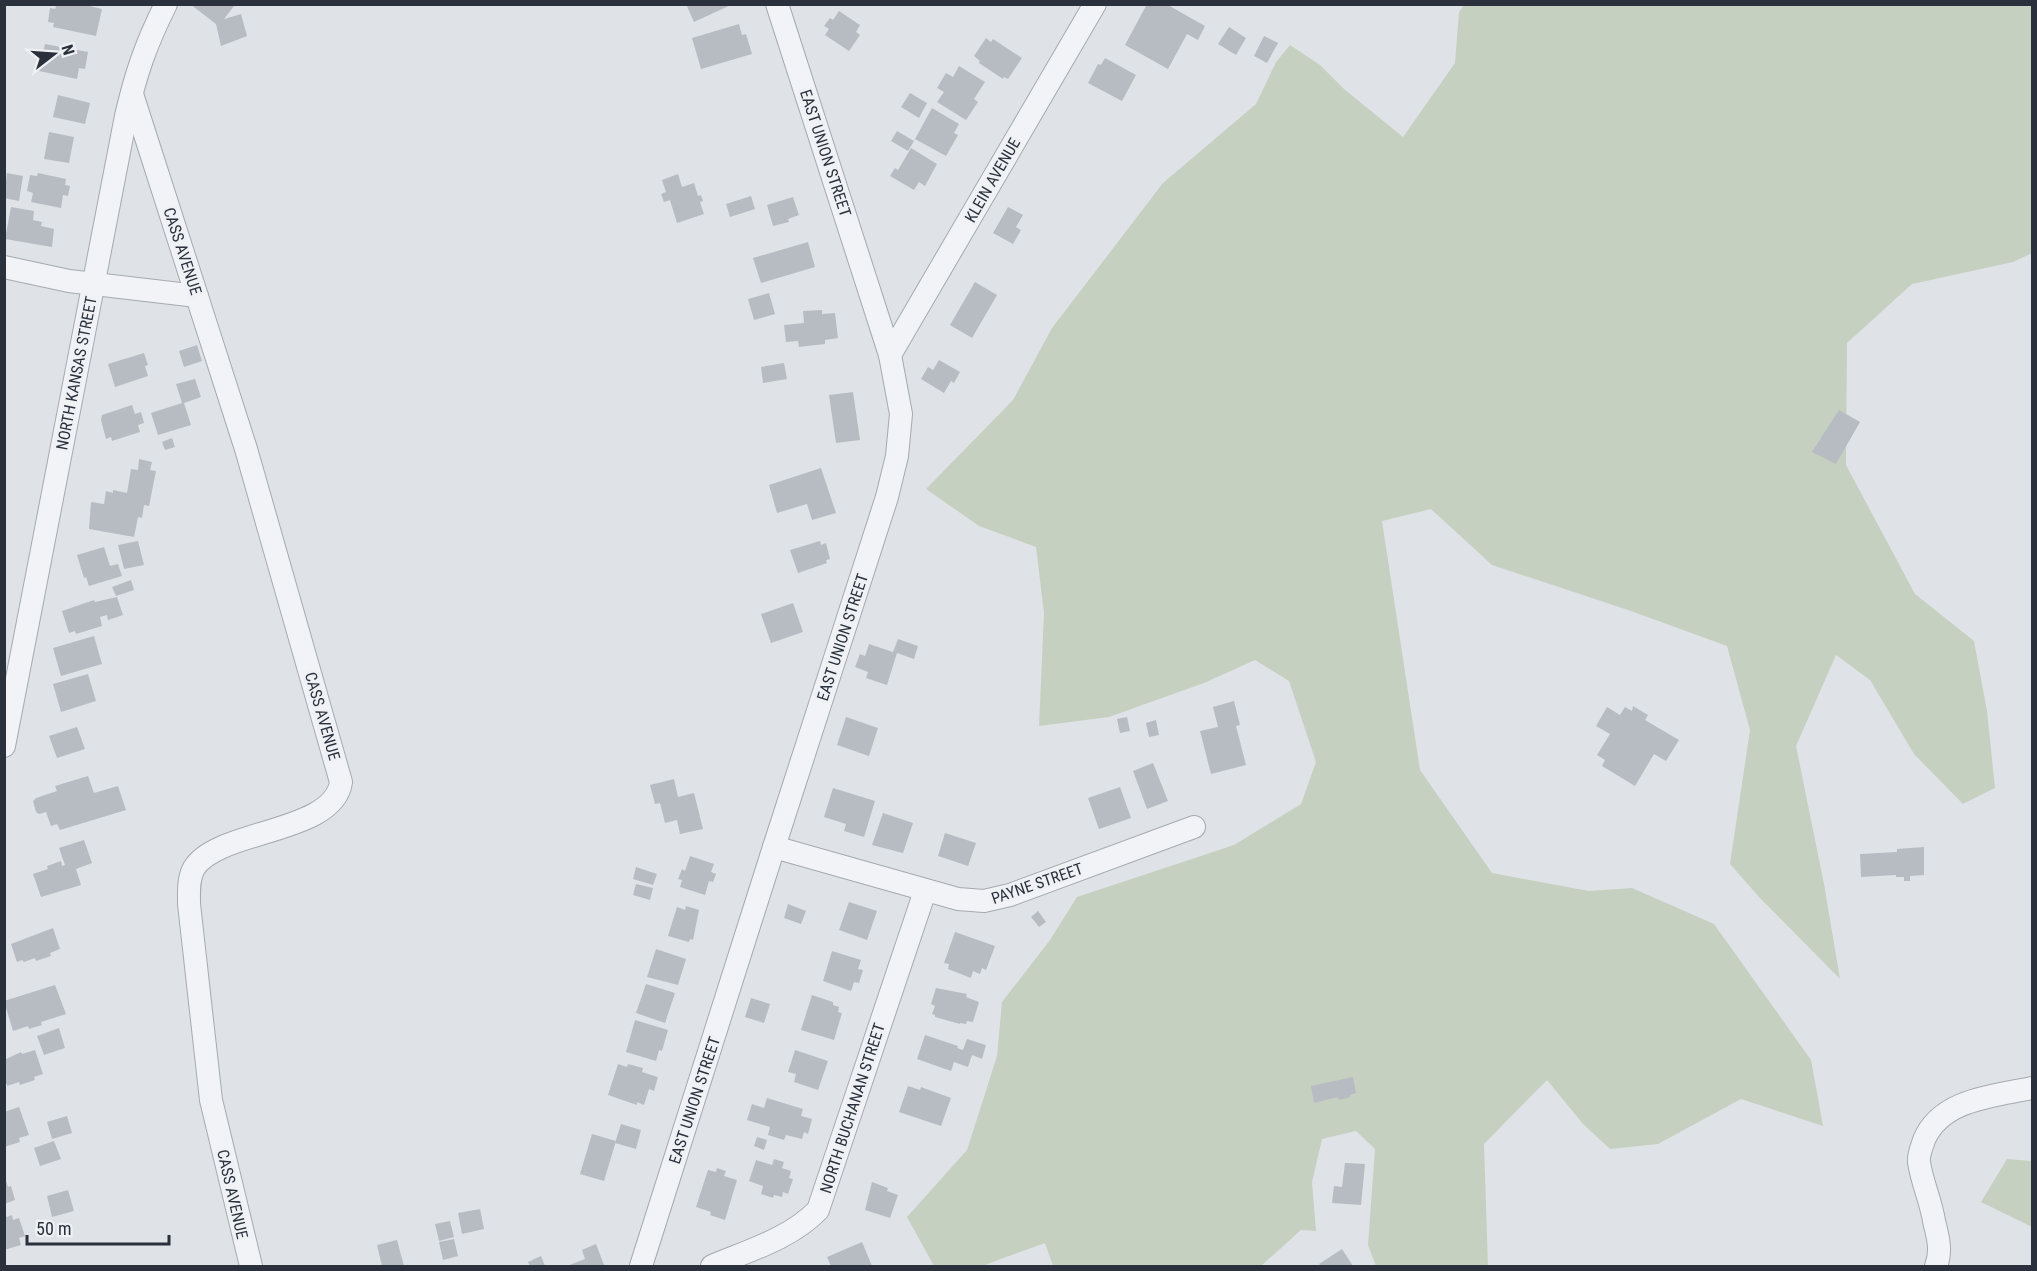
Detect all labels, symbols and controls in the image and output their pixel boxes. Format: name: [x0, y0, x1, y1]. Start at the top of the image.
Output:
north arrow: [24, 24, 84, 84]
text: N: [57, 42, 78, 57]
street label: EAST UNION STREET: [796, 87, 855, 219]
street label: KLEIN AVENUE: [961, 135, 1024, 226]
street label: CASS AVENUE: [159, 205, 206, 297]
street label: NORTH KANSAS STREET: [52, 295, 101, 452]
street label: EAST UNION STREET: [813, 571, 872, 703]
street label: CASS AVENUE: [301, 670, 344, 762]
street label: PAYNE STREET: [989, 859, 1086, 908]
street label: NORTH BUCHANAN STREET: [816, 1021, 889, 1196]
street label: EAST UNION STREET: [665, 1034, 724, 1166]
street label: CASS AVENUE: [213, 1148, 252, 1241]
scale bar: [27, 1208, 170, 1246]
text: 50 m: [36, 1218, 71, 1239]

